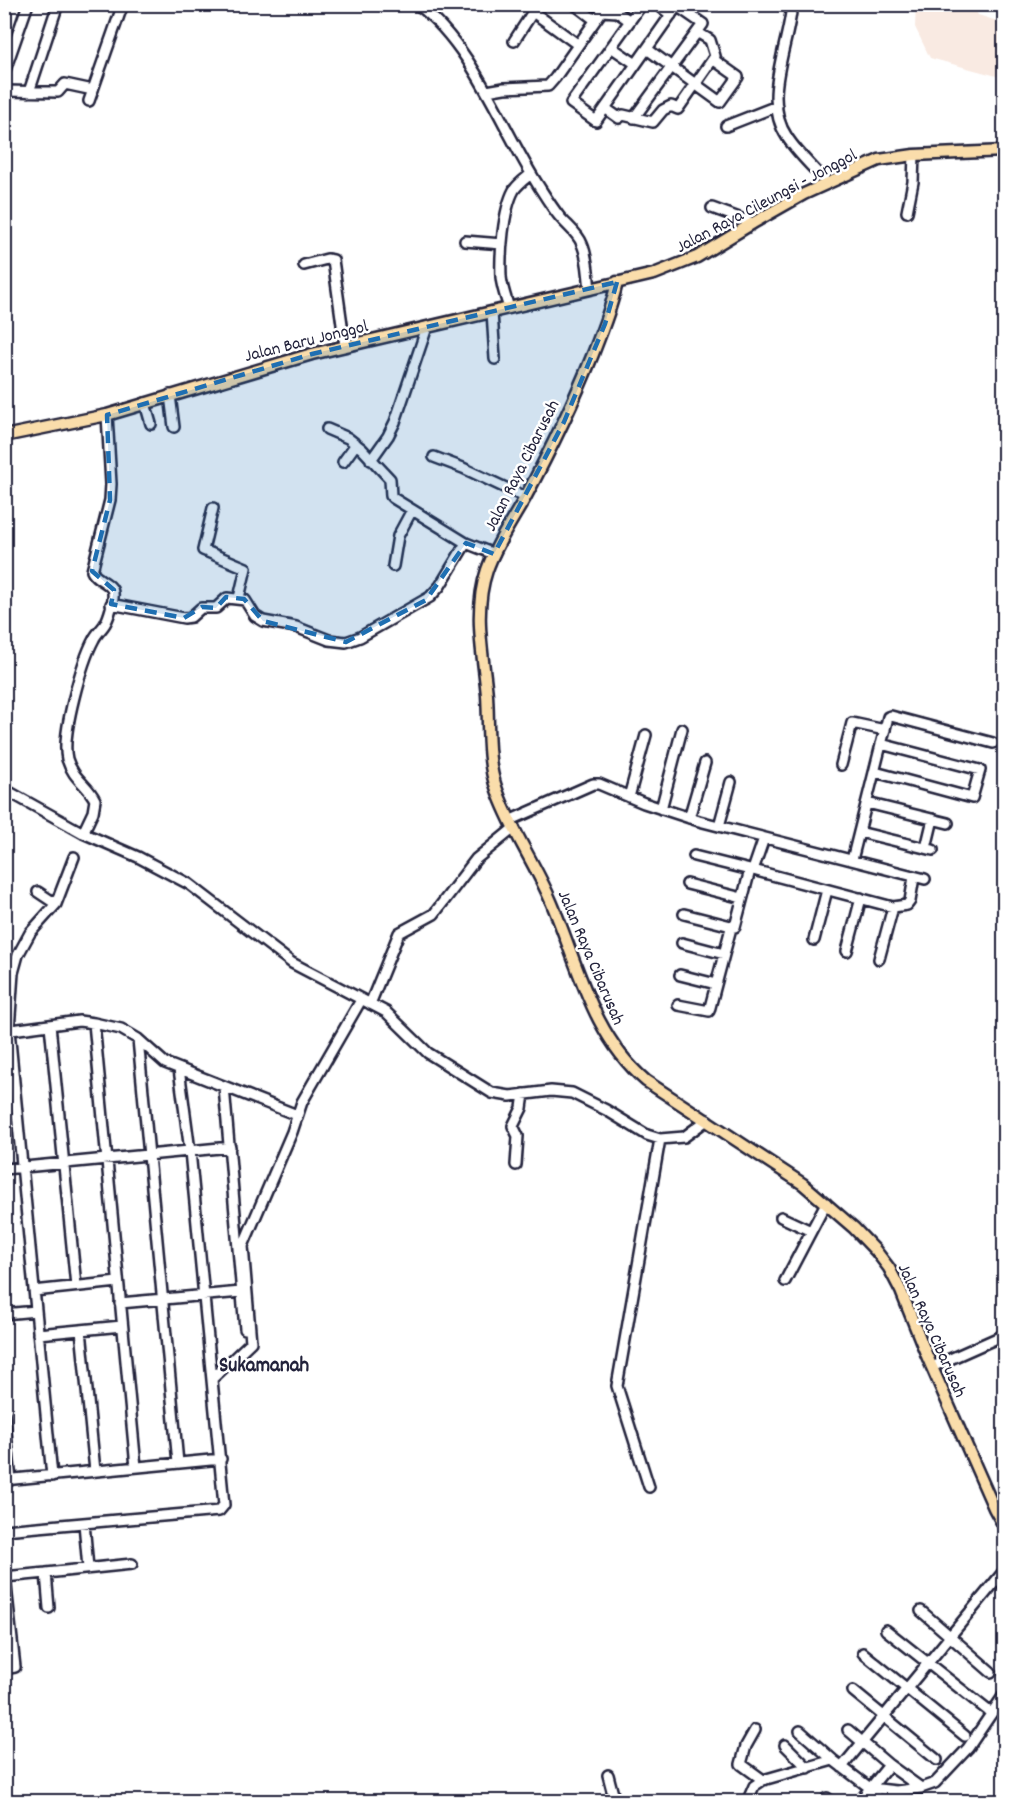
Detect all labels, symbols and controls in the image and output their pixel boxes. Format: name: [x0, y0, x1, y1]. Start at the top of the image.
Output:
street label: Jalan Raya Cileungsi - Jonggol: [672, 143, 863, 261]
street label: Jalan Baru Jonggol: [242, 315, 372, 370]
street label: Jalan Raya Cibarusah: [479, 396, 567, 536]
street label: Jalan Raya Cibarusah: [550, 887, 629, 1029]
street label: Jalan Raya Cibarusah: [890, 1260, 971, 1402]
district label: Sukamanah: [219, 1352, 309, 1382]

